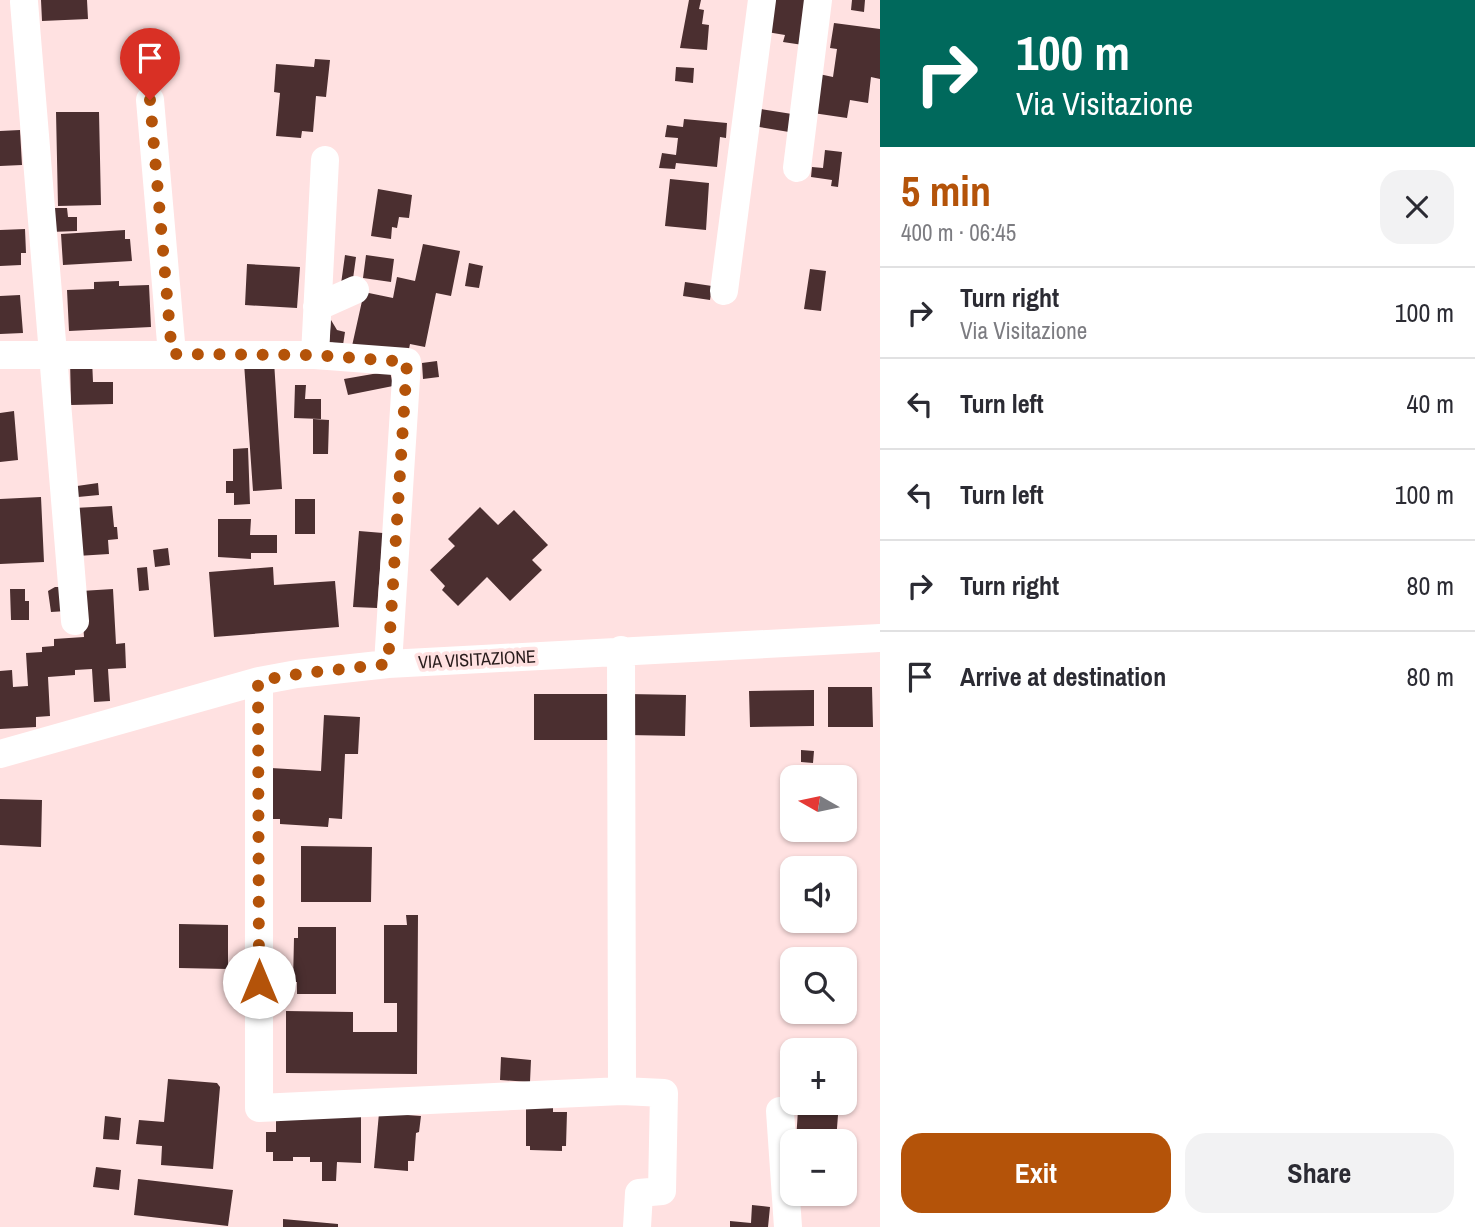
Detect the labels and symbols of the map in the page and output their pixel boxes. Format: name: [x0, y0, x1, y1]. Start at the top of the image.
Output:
pin: [120, 28, 180, 100]
street label: VIA VISITAZIONE: [417, 643, 537, 675]
north arrow: [780, 765, 858, 842]
position arrow: [222, 945, 296, 1019]

